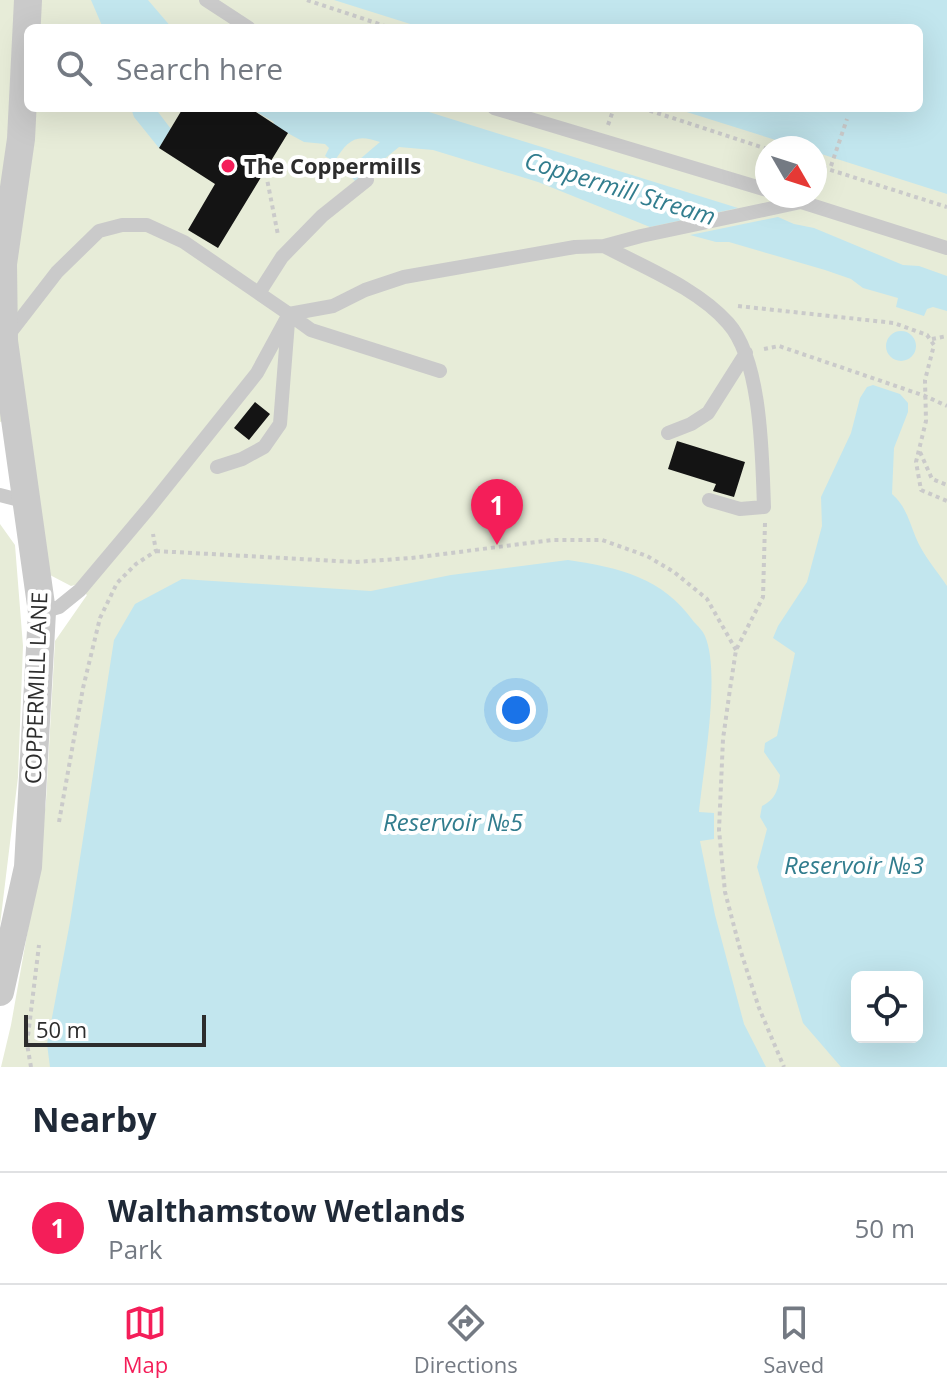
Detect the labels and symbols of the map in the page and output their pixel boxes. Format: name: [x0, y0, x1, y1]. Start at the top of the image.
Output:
north arrow: [755, 136, 827, 208]
water label: Coppermill Stream: [521, 143, 720, 232]
place label: The Coppermills: [244, 150, 421, 180]
marker: The Coppermills: [219, 157, 237, 175]
pin: 1: [471, 479, 523, 545]
street label: COPPERMILL LANE: [17, 591, 53, 784]
your location: [496, 690, 536, 730]
water label: Reservoir №5: [383, 805, 523, 838]
water label: Reservoir №3: [784, 848, 924, 881]
scale bar: [24, 1011, 206, 1047]

